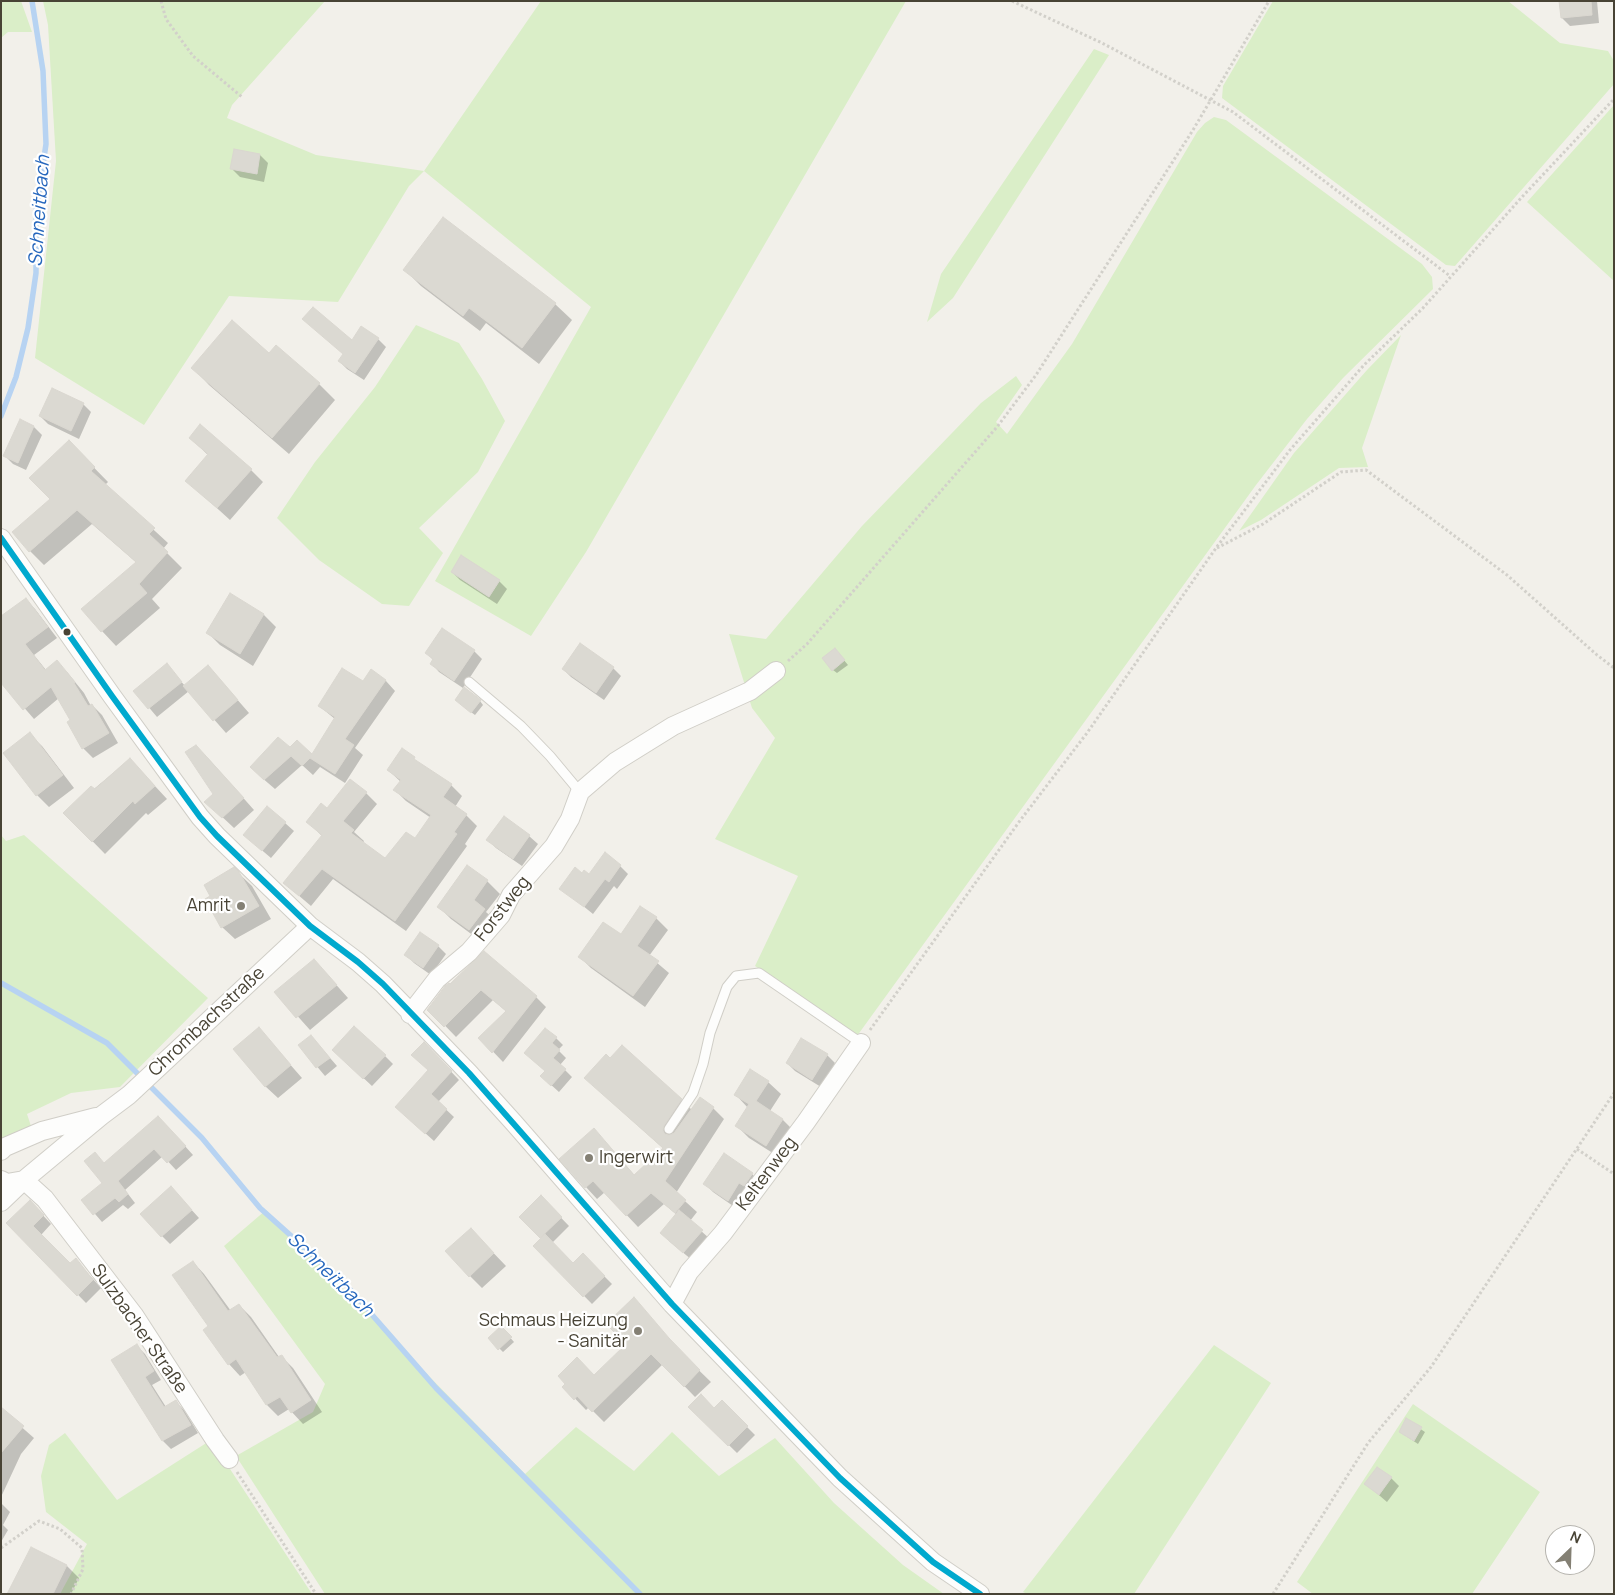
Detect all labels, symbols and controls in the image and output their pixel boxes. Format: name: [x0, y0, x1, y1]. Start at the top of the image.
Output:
water label: Schneitbach: [25, 155, 55, 267]
unlabelled marker: [62, 627, 72, 637]
street label: Forstweg: [471, 872, 535, 946]
place label: Amrit: [186, 895, 231, 917]
marker: Amrit: [235, 900, 247, 912]
street label: Chrombachstraße: [144, 963, 270, 1081]
street label: Keltenweg: [732, 1133, 802, 1215]
place label: Ingerwirt: [599, 1147, 673, 1169]
marker: Ingerwirt: [583, 1152, 595, 1164]
water label: Schneitbach: [282, 1228, 378, 1322]
street label: Sulzbacher Straße: [86, 1260, 192, 1398]
place label: Schmaus Heizung - Sanitär: [479, 1310, 628, 1352]
marker: Schmaus Heizung - Sanitär: [632, 1325, 644, 1337]
north arrow: [1545, 1525, 1595, 1575]
text: N: [1567, 1526, 1584, 1547]

